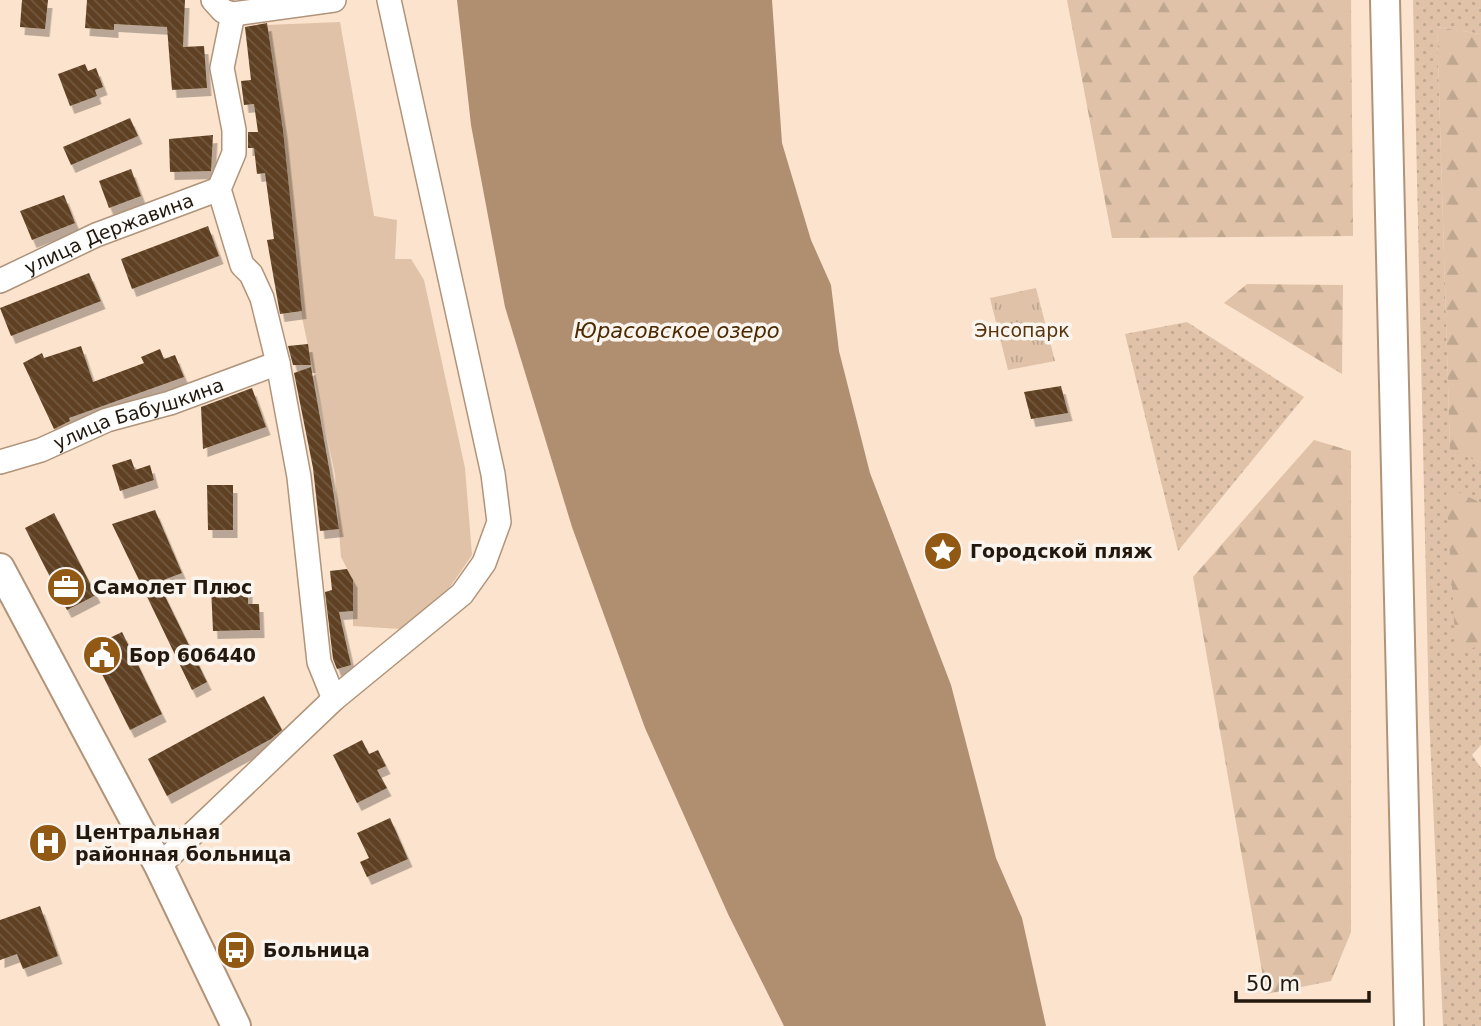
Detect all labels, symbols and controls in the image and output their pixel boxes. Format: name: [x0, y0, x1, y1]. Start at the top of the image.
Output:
street label: улица Державина: [21, 189, 197, 279]
water label: Юрасовское озеро: [574, 319, 780, 343]
park label: Энсопарк: [974, 319, 1070, 341]
street label: улица Бабушкина: [50, 373, 227, 454]
place icon: Городской пляж: [922, 530, 964, 572]
place label: Городской пляж: [970, 540, 1153, 562]
office icon: Самолет Плюс: [45, 566, 87, 608]
place label: Самолет Плюс: [93, 576, 252, 598]
public building icon: Бор 606440: [81, 634, 123, 676]
place label: Бор 606440: [129, 644, 256, 666]
place label: Центральная районная больница: [75, 821, 291, 865]
hospital icon: Центральная районная больница: [27, 822, 69, 864]
bus stop icon: Больница: [215, 929, 257, 971]
place label: Больница: [263, 939, 370, 961]
scale bar: [1236, 960, 1369, 1004]
text: 50 m: [1246, 972, 1300, 996]

